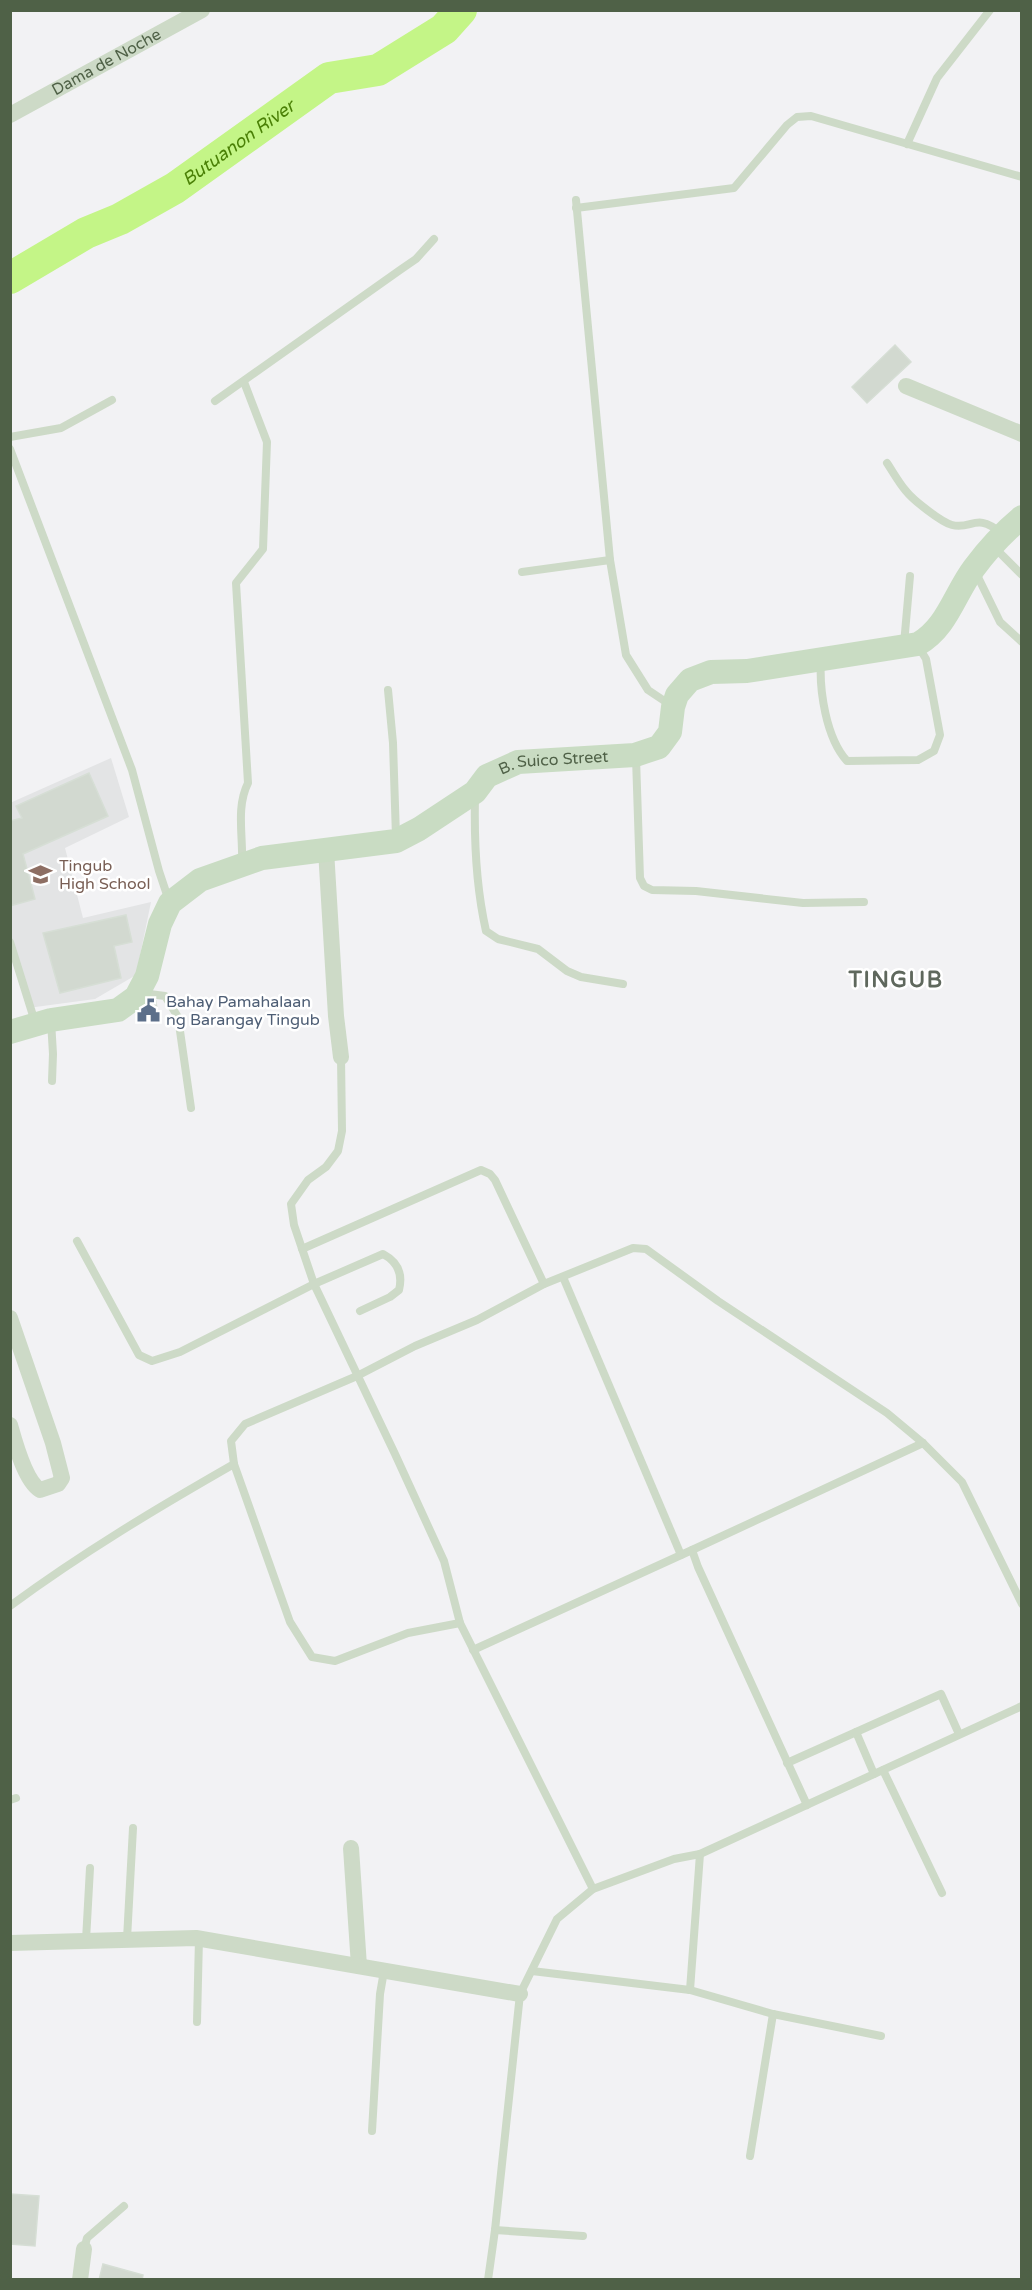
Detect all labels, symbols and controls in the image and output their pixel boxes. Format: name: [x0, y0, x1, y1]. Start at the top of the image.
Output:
street label: Dama de Noche: [48, 24, 165, 100]
water label: Butuanon River: [178, 94, 300, 190]
street label: B. Suico Street: [495, 747, 609, 780]
place label: Tingub High School: [59, 856, 150, 894]
school or university icon: Tingub High School: [28, 862, 54, 888]
district label: TINGUB: [848, 967, 943, 993]
place label: Bahay Pamahalaan ng Barangay Tingub: [166, 992, 320, 1030]
public building icon: Bahay Pamahalaan ng Barangay Tingub: [135, 998, 161, 1024]

